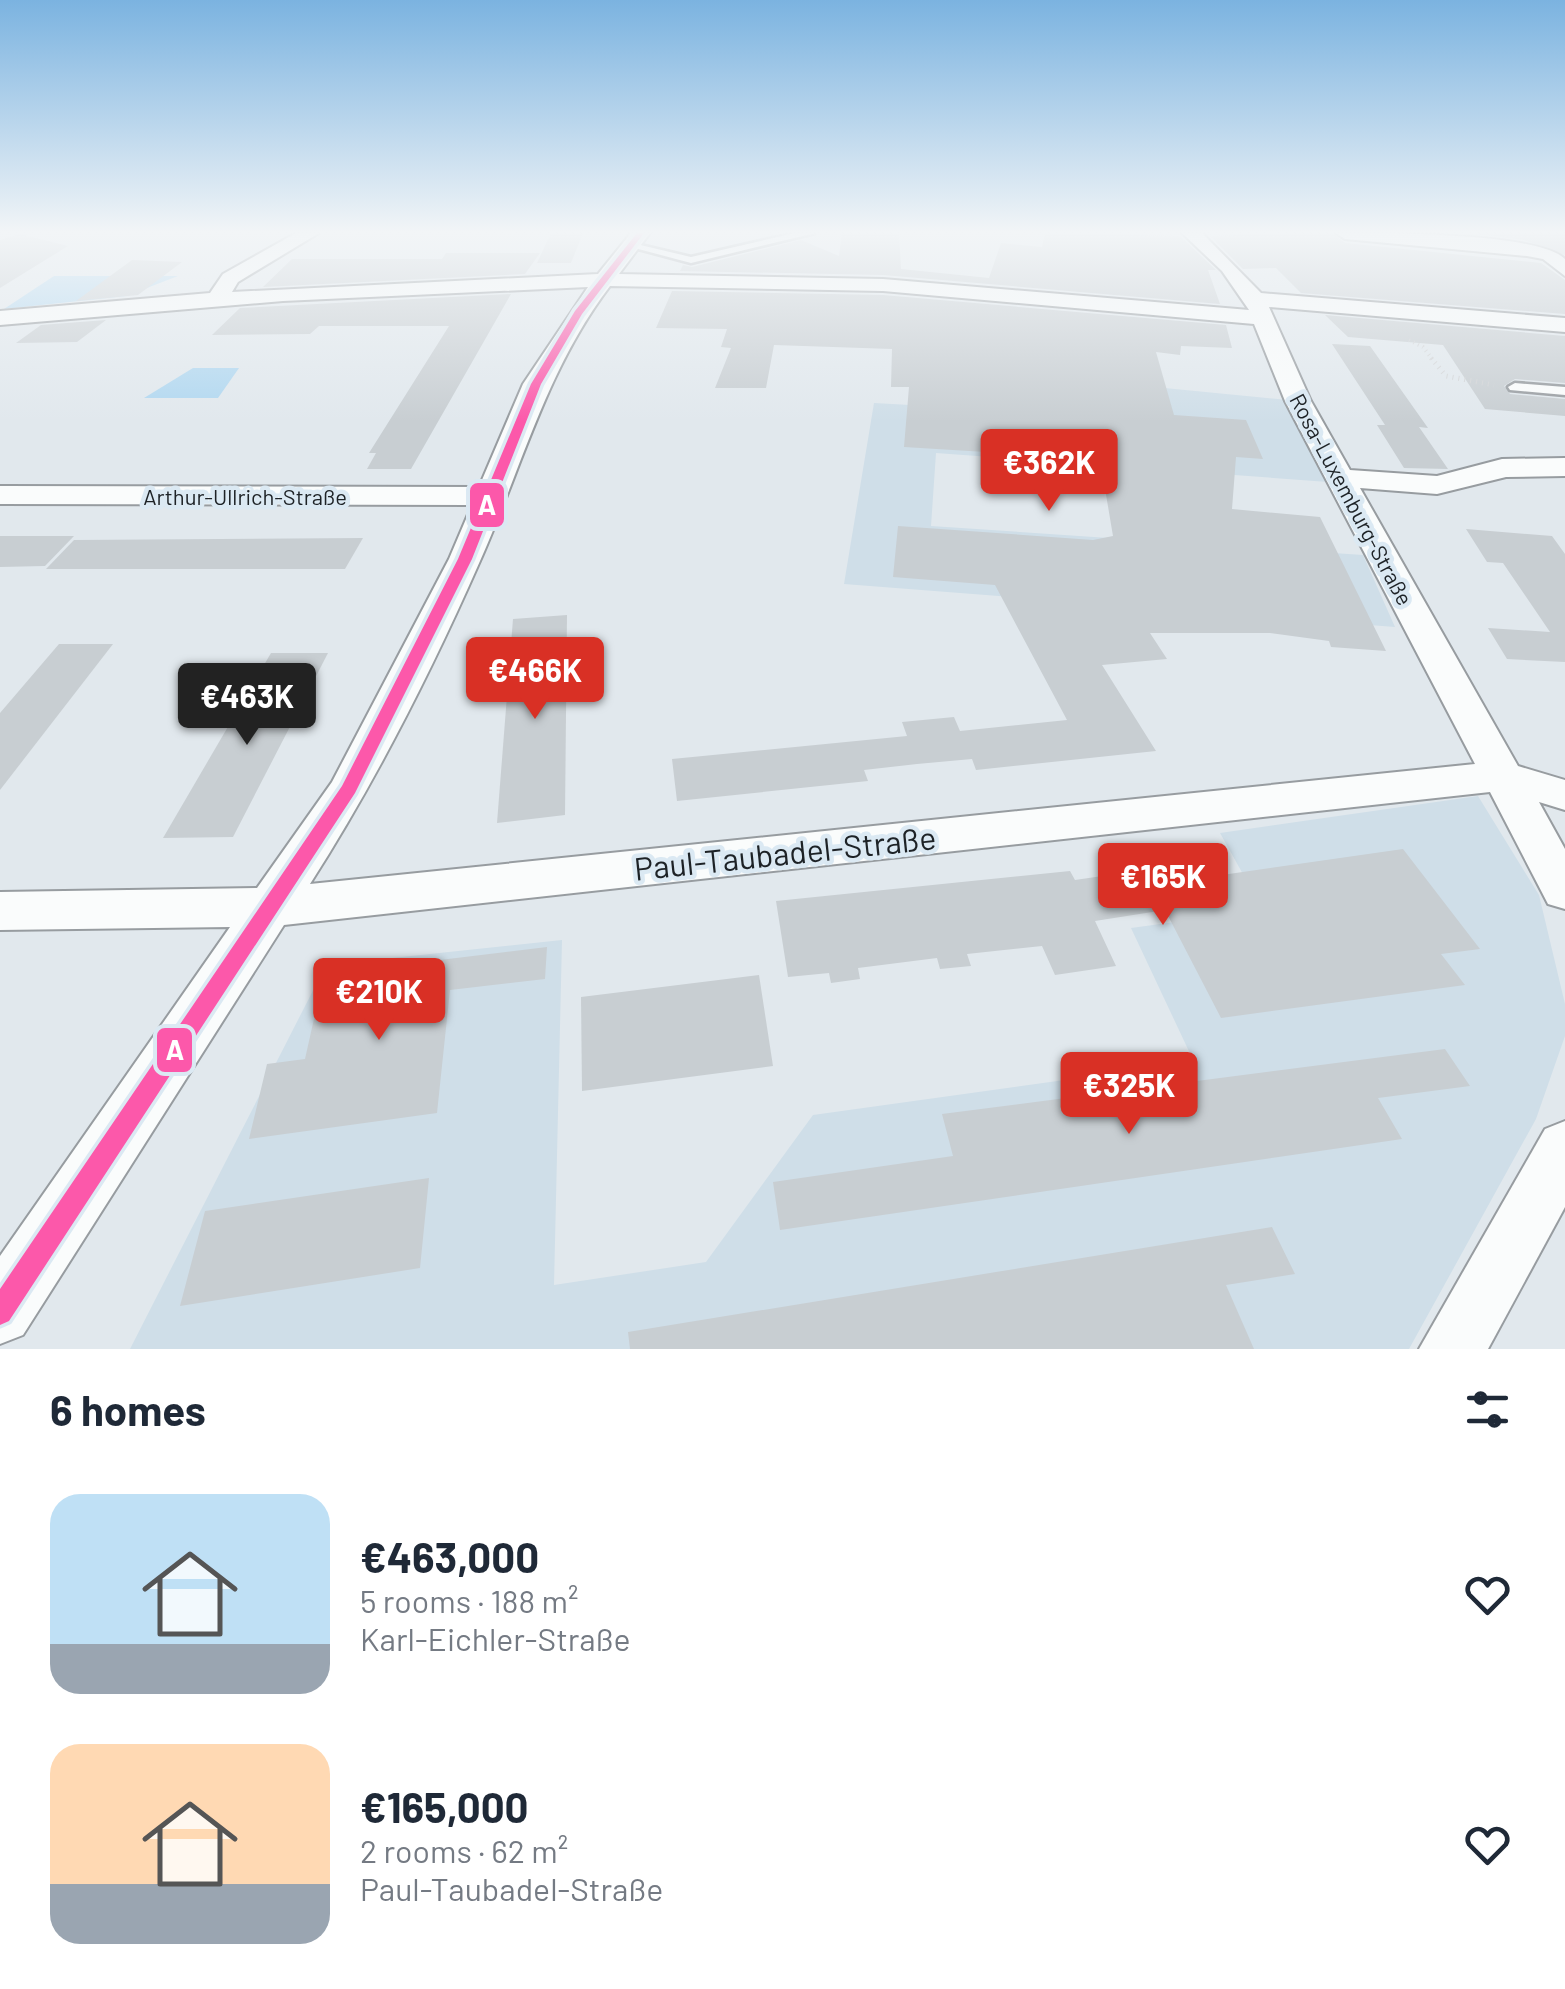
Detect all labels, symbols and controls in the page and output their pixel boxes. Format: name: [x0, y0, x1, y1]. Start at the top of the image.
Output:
street label: Rosa-Luxemburg-Straße: [1285, 389, 1419, 609]
pin: €362K: [979, 429, 1119, 514]
text: €362K: [1003, 442, 1095, 480]
line badge: A: [468, 481, 506, 529]
street label: Arthur-Ullrich-Straße: [143, 483, 347, 509]
text: A: [478, 487, 497, 521]
pin: €466K: [465, 637, 605, 722]
text: €466K: [488, 650, 582, 688]
pin: €463K: [177, 663, 317, 748]
text: €463K: [200, 676, 294, 714]
street label: Paul-Taubadel-Straße: [632, 817, 938, 887]
pin: €165K: [1093, 843, 1233, 928]
text: €165K: [1120, 856, 1206, 894]
pin: €210K: [309, 958, 449, 1043]
text: €210K: [335, 971, 423, 1009]
line badge: A: [155, 1026, 194, 1074]
text: A: [166, 1032, 185, 1066]
pin: €325K: [1059, 1052, 1199, 1137]
text: €325K: [1083, 1065, 1175, 1103]
icon: filters: [1460, 1382, 1515, 1437]
text: 6 homes: [50, 1384, 206, 1434]
text: €463,000: [360, 1531, 539, 1581]
icon: home: [130, 1534, 250, 1654]
icon: heart: [1460, 1567, 1515, 1622]
text: 5 rooms · 188 m²: [360, 1581, 578, 1619]
text: Karl-Eichler-Straße: [360, 1619, 631, 1657]
text: €165,000: [360, 1781, 529, 1831]
icon: home: [130, 1784, 250, 1904]
icon: heart: [1460, 1817, 1515, 1872]
text: 2 rooms · 62 m²: [360, 1831, 568, 1869]
text: Paul-Taubadel-Straße: [360, 1869, 663, 1907]

